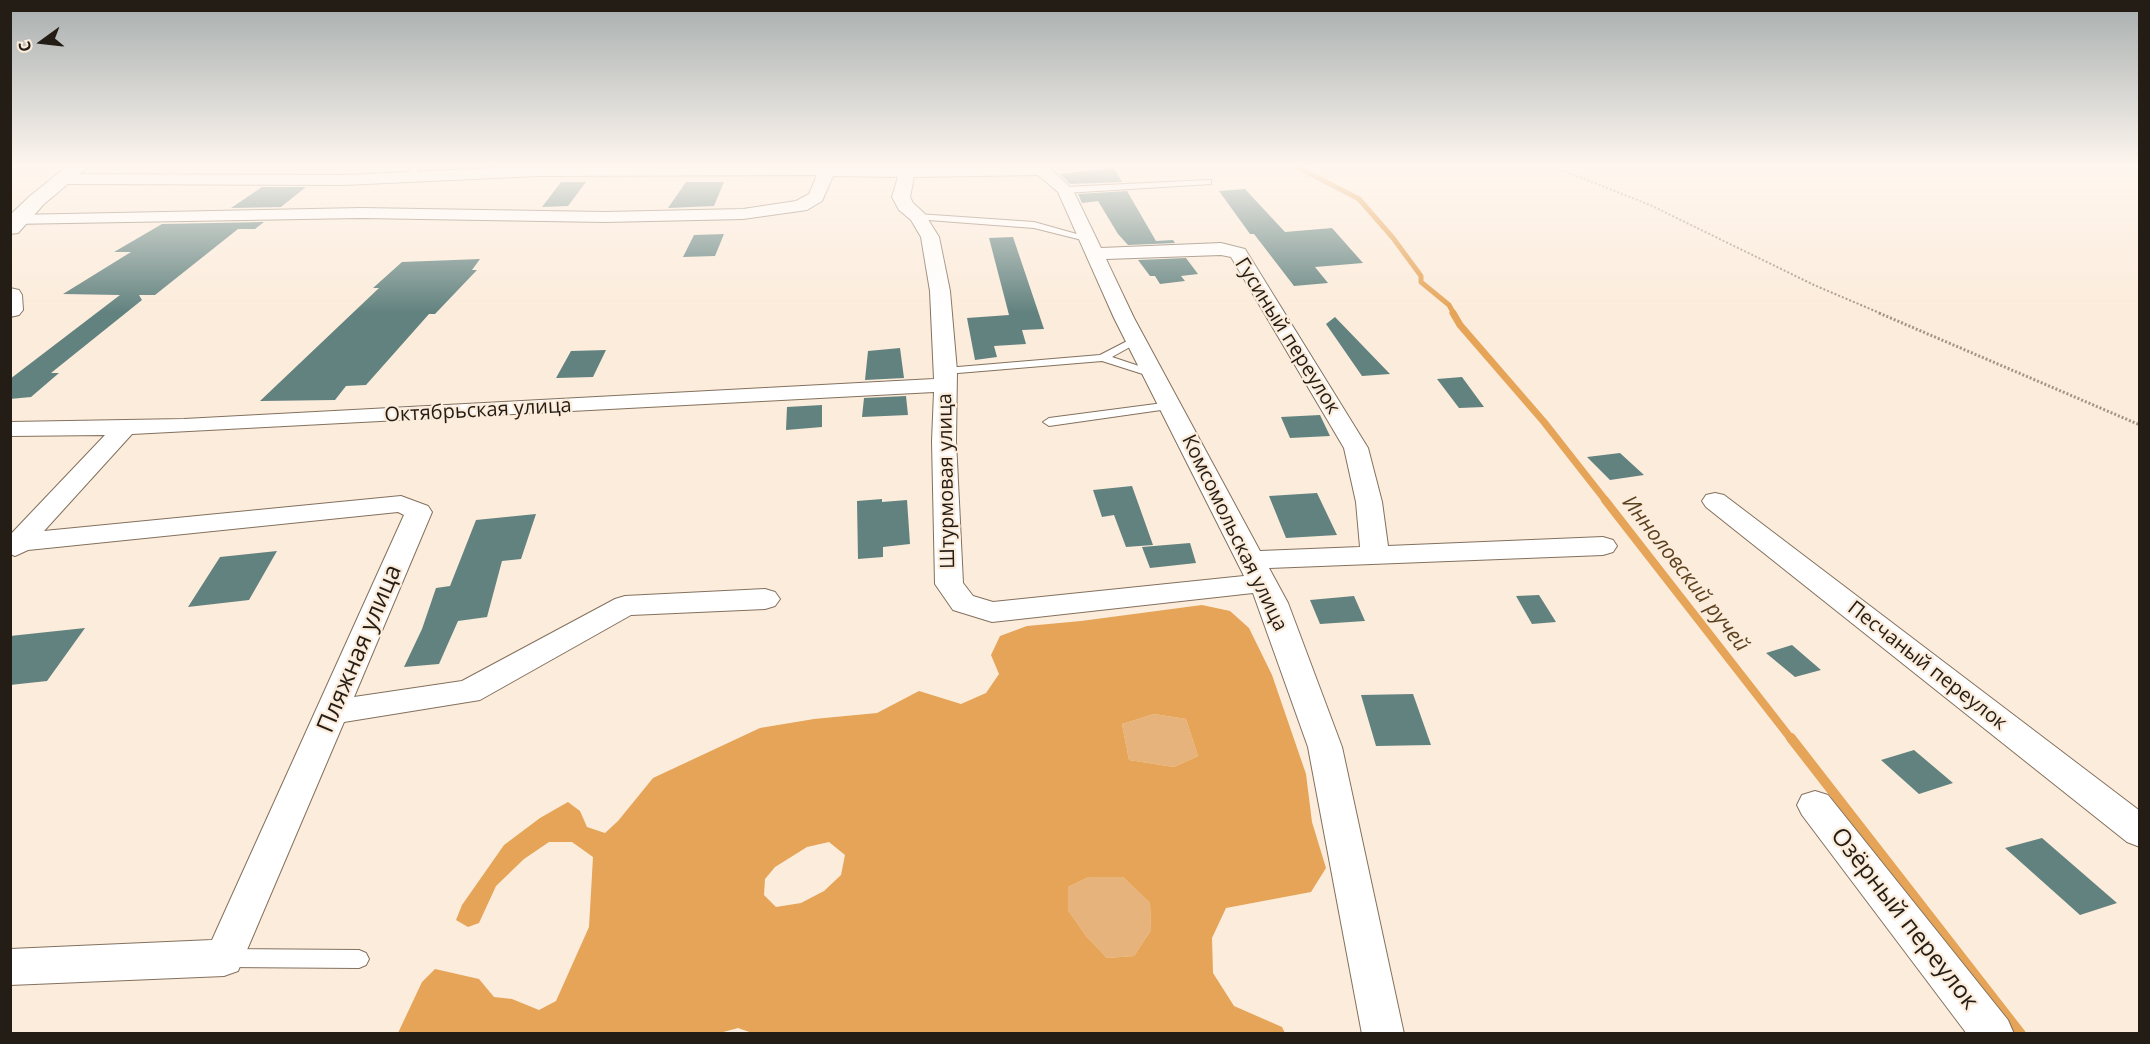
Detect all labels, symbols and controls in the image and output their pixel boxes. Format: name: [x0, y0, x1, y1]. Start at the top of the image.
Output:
north arrow: [12, 12, 72, 72]
text: С: [13, 39, 37, 54]
street label: Гусиный переулок: [1229, 253, 1345, 419]
street label: Штурмовая улица: [933, 393, 961, 569]
street label: Октябрьская улица: [384, 394, 572, 428]
street label: Комсомольская улица: [1176, 431, 1292, 635]
water label: Инноловский ручей: [1616, 491, 1754, 657]
street label: Пляжная улица: [312, 561, 408, 737]
street label: Песчаный переулок: [1843, 596, 2011, 736]
street label: Озёрный переулок: [1824, 822, 1984, 1016]

